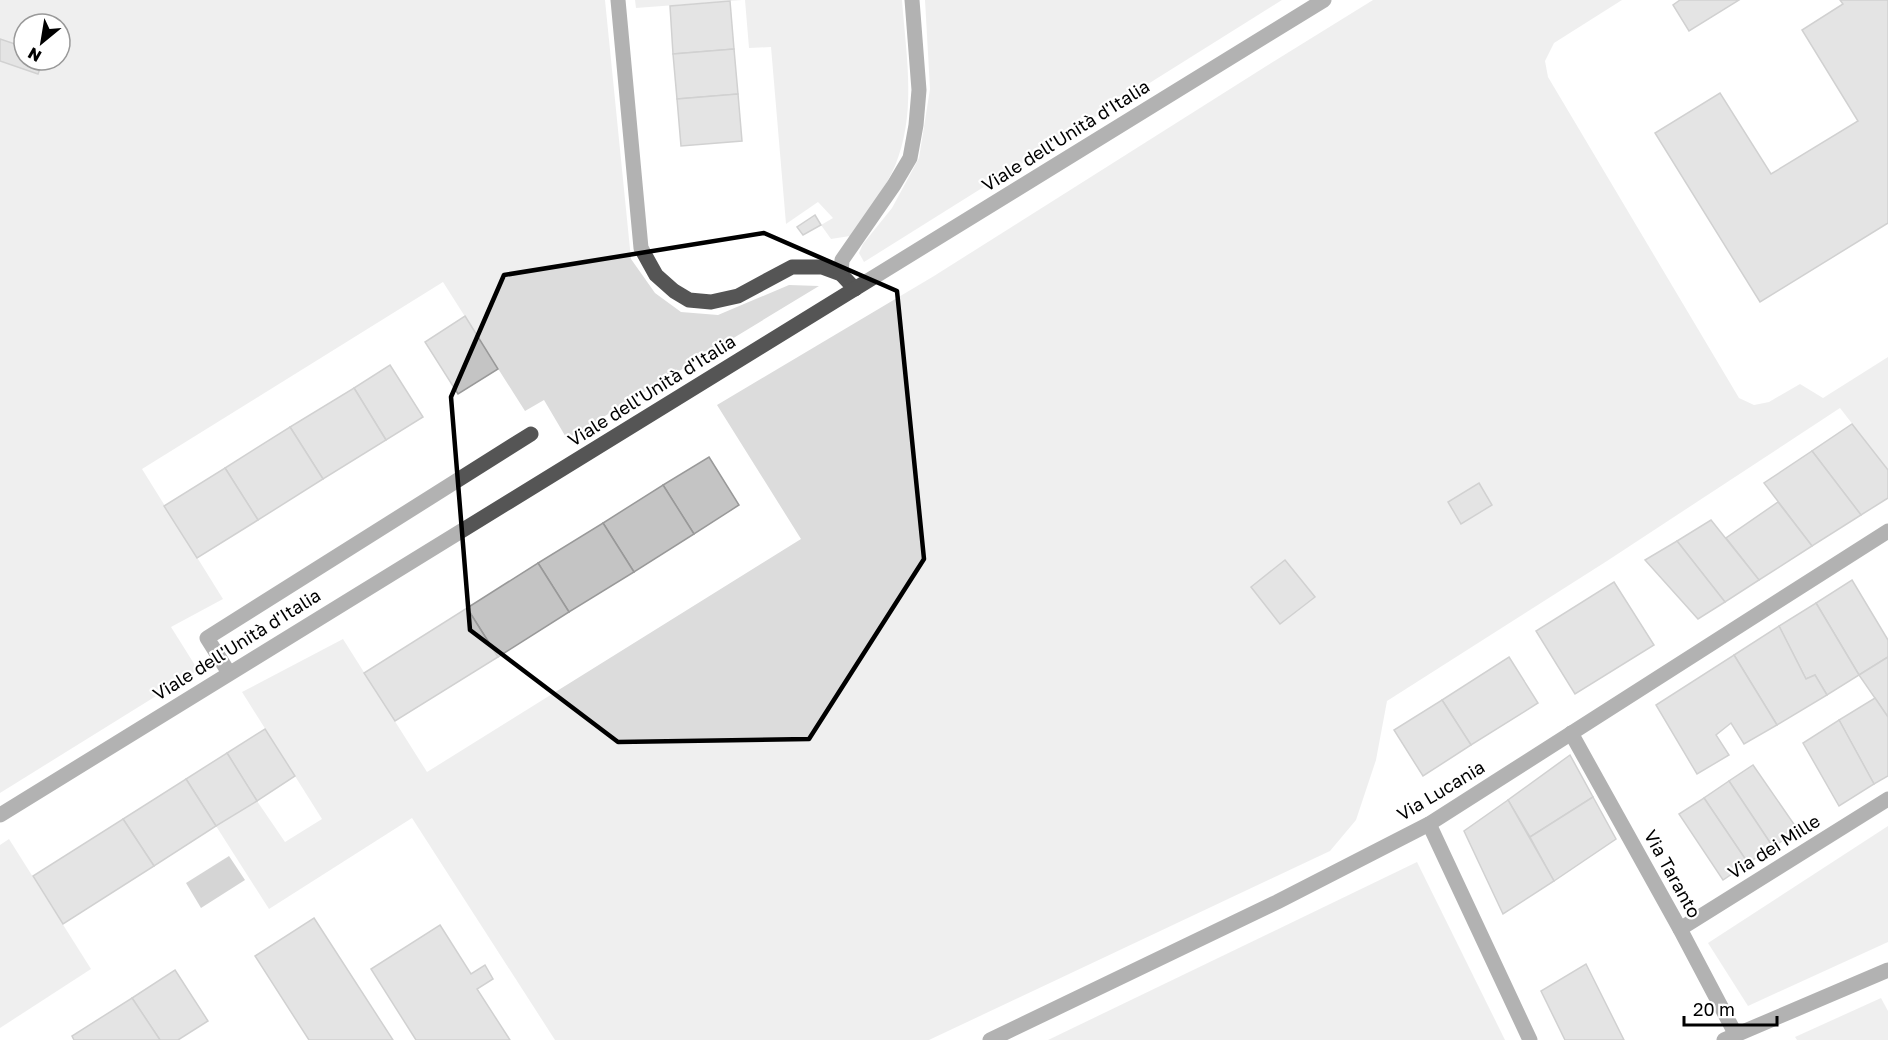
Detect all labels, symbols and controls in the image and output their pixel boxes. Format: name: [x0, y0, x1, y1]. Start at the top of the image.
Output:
north arrow: [12, 12, 72, 72]
text: N: [24, 43, 45, 67]
street label: Viale dell'Unità d'Italia: [978, 75, 1153, 196]
street label: Viale dell'Unità d'Italia: [564, 330, 739, 451]
street label: Viale dell'Unità d'Italia: [149, 584, 324, 705]
street label: Via Lucania: [1393, 755, 1488, 825]
street label: Via dei Mille: [1723, 809, 1824, 883]
street label: Via Taranto: [1640, 826, 1706, 921]
scale bar: [1684, 989, 1777, 1027]
text: 20 m: [1693, 998, 1735, 1020]

